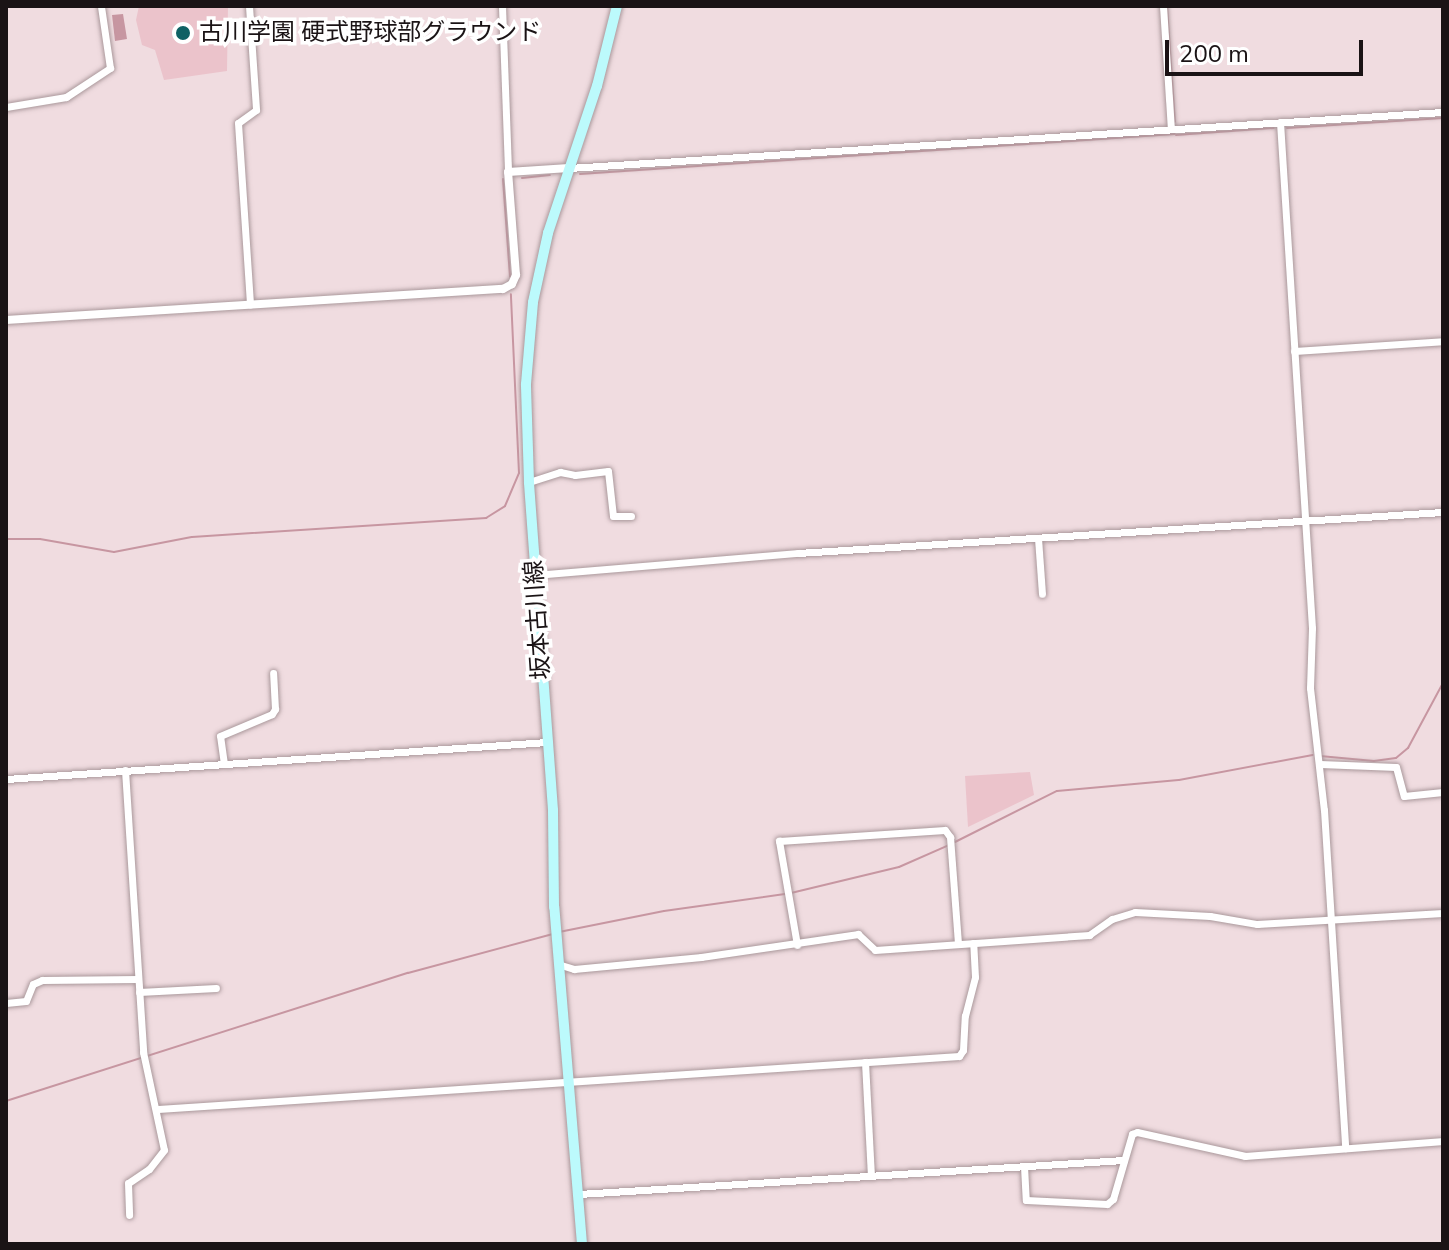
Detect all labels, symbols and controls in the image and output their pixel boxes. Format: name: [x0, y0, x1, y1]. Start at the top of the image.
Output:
place label: 古川学園 硬式野球部グラウンド: [199, 19, 541, 47]
marker: 古川学園 硬式野球部グラウンド: [174, 24, 192, 42]
scale bar: [1169, 24, 1367, 74]
text: 200 m: [1179, 38, 1249, 70]
street label: 坂本古川線: [519, 559, 557, 681]

